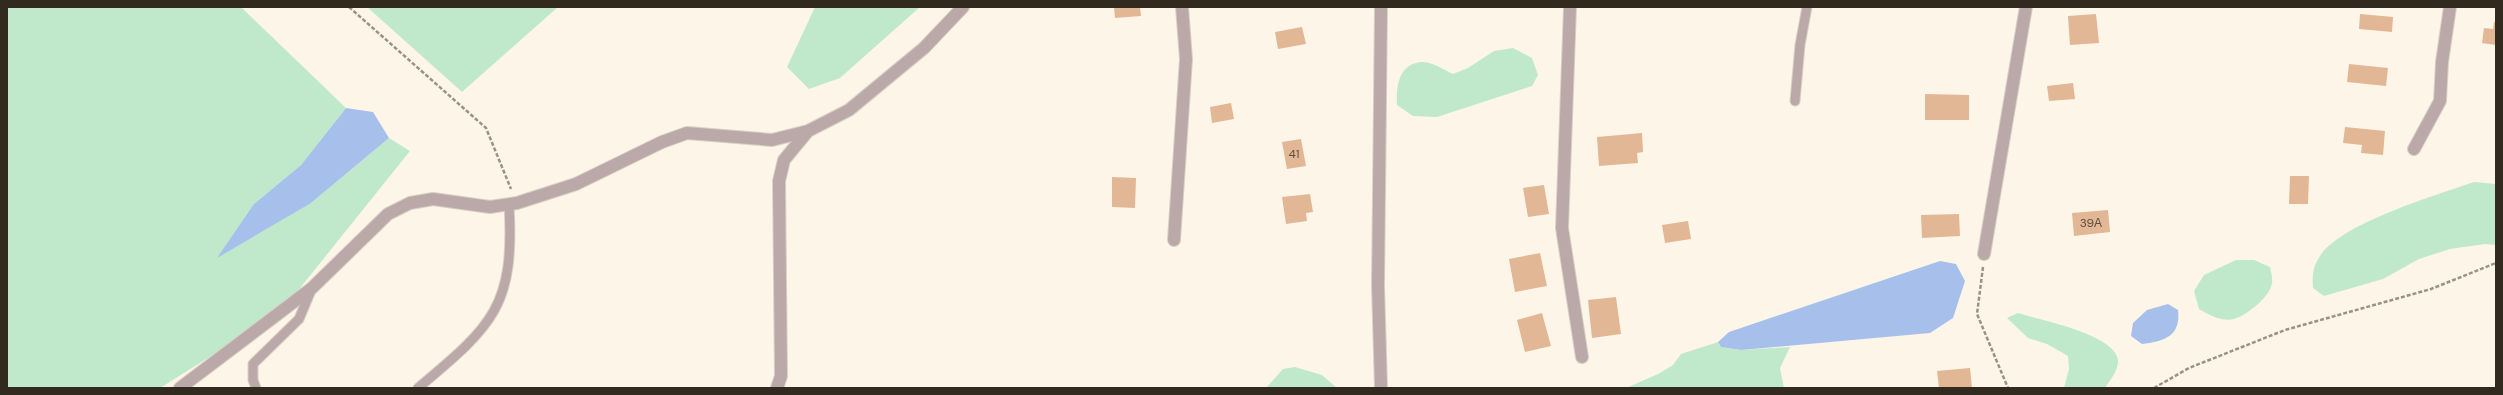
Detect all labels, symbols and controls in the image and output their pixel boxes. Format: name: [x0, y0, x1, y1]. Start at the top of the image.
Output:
house number: 41: [1288, 146, 1300, 162]
house number: 39А: [2080, 215, 2102, 231]

